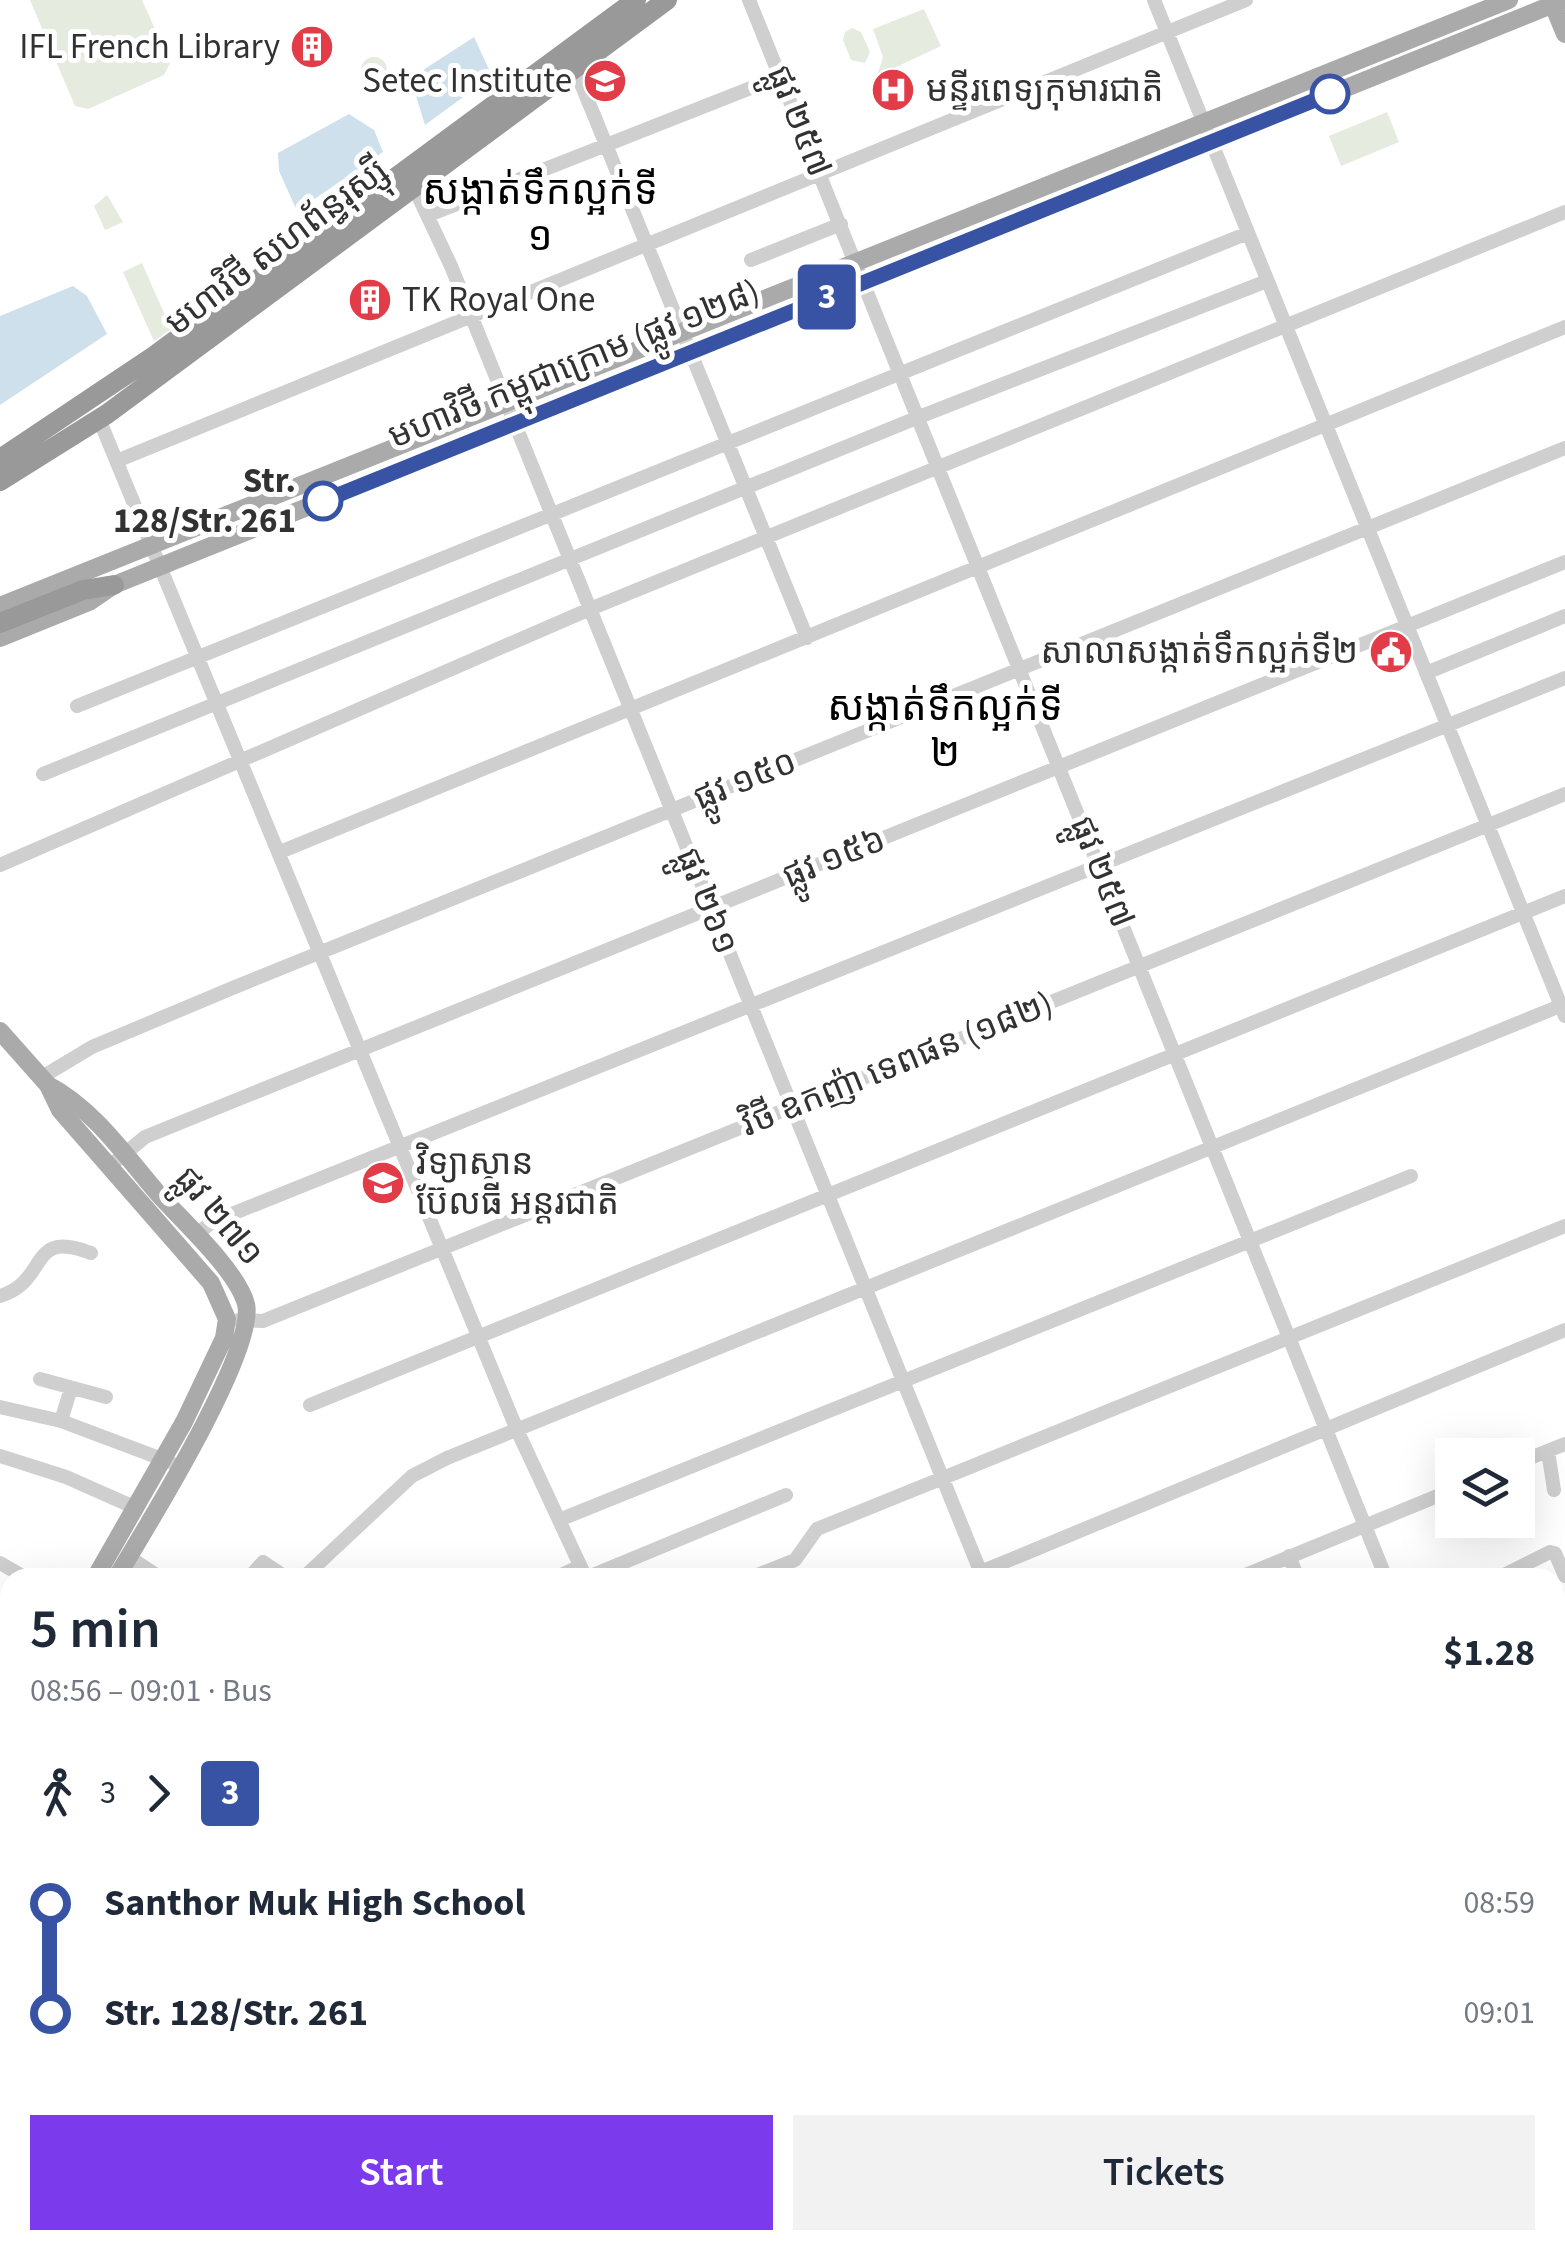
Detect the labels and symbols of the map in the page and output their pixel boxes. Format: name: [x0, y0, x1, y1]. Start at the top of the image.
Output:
place label: IFL French Library: [19, 22, 280, 72]
building icon: IFL French Library: [289, 24, 335, 70]
place label: Setec Institute: [362, 56, 572, 106]
school or university icon: Setec Institute: [582, 58, 628, 104]
street label: ផ្លូវ ២៥៧: [749, 58, 844, 186]
place label: មន្ទីរពេទ្យកុមារជាតិ: [926, 65, 1163, 115]
hospital icon: មន្ទីរពេទ្យកុមារជាតិ: [870, 67, 916, 113]
unlabelled marker: [1311, 75, 1349, 113]
street label: មហាវិថី សហព័ន្ធរុស្ស៊ី: [155, 146, 402, 351]
district label: សង្កាត់ទឹកល្អក់ទី ១: [422, 163, 658, 266]
line badge: 3: [794, 264, 860, 330]
street label: មហាវិថី កម្ពុជាក្រោម (ផ្លូវ ១២៨): [381, 267, 769, 466]
place label: TK Royal One: [402, 275, 595, 325]
building icon: TK Royal One: [347, 277, 393, 323]
place label: Str. 128/Str. 261: [113, 456, 296, 546]
marker: Str. 128/Str. 261: [304, 482, 342, 520]
place label: សាលាសង្កាត់ទឹកល្អក់ទី២: [1041, 627, 1358, 677]
public building icon: សាលាសង្កាត់ទឹកល្អក់ទី២: [1368, 629, 1414, 675]
district label: សង្កាត់ទឹកល្អក់ទី ២: [827, 679, 1063, 782]
street label: ផ្លូវ ១៥០: [686, 737, 806, 828]
street label: ផ្លូវ ២៥៧: [1052, 809, 1147, 937]
street label: ផ្លូវ ១៥៦: [775, 815, 895, 906]
street label: ផ្លូវ ២៦១: [658, 840, 751, 964]
street label: វិថី ឧកញ៉ា ទេពផន (១៨២): [733, 979, 1060, 1150]
place label: វិទ្យាស្ថាន ប៊ែលធី អន្ដរជាតិ: [416, 1138, 619, 1228]
street label: ផ្លូវ ២៧១: [158, 1155, 276, 1280]
school or university icon: វិទ្យាស្ថាន ប៊ែលធី អន្ដរជាតិ: [360, 1160, 406, 1206]

